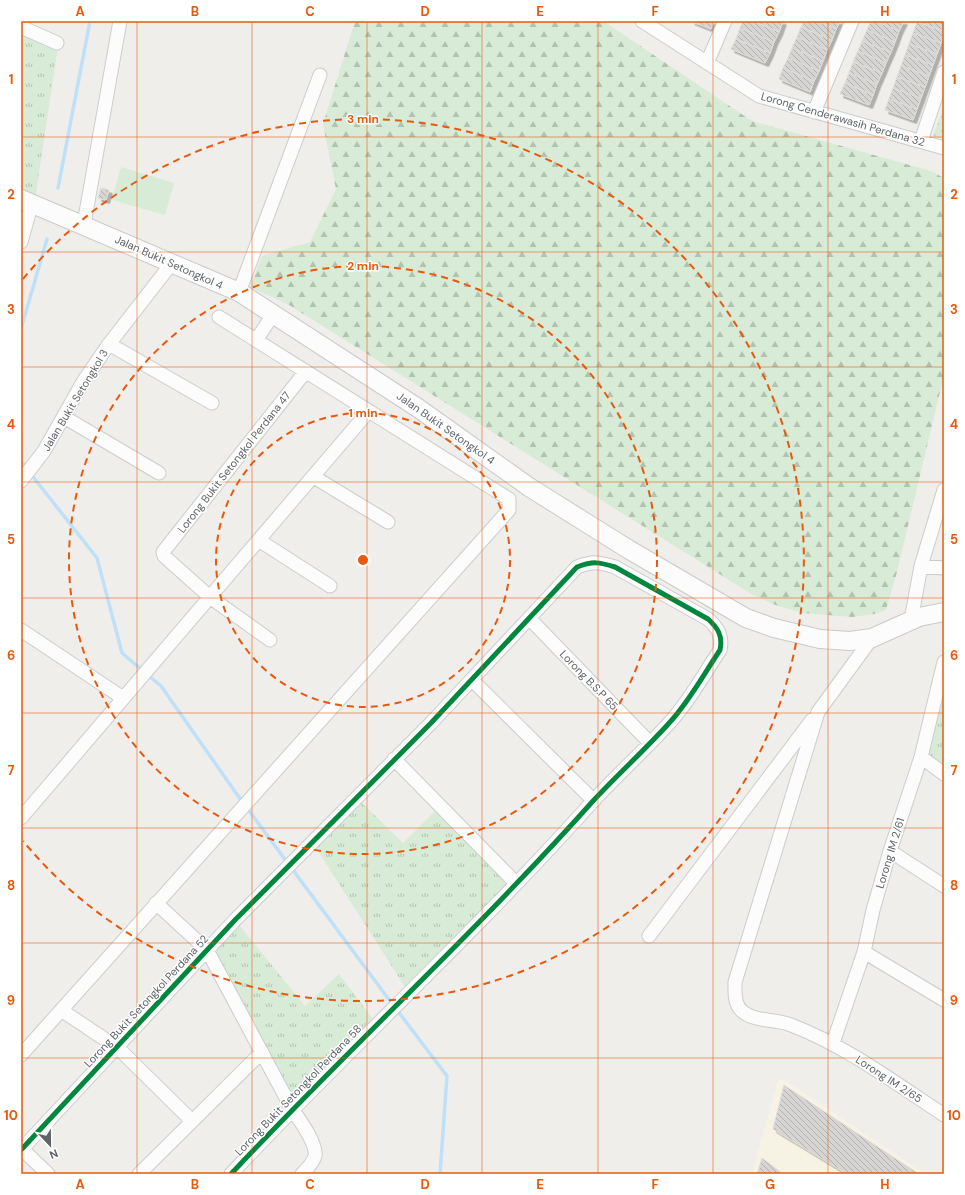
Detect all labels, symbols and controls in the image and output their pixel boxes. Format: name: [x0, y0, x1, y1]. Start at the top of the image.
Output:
text: A: [75, 3, 85, 20]
text: B: [191, 3, 199, 20]
text: C: [305, 3, 315, 20]
text: D: [420, 3, 430, 20]
text: E: [536, 3, 544, 20]
text: F: [651, 3, 659, 20]
text: G: [765, 3, 775, 20]
text: H: [880, 3, 890, 20]
text: 1: [9, 71, 13, 88]
text: 1: [952, 71, 956, 88]
street label: Lorong Cenderawasih Perdana 32: [759, 89, 927, 149]
text: 3 min: [347, 111, 379, 127]
text: 2: [7, 186, 15, 203]
text: 2: [950, 186, 958, 203]
street label: Jalan Bukit Setongkol 4: [113, 232, 226, 292]
text: 2 min: [347, 258, 379, 274]
text: 3: [7, 301, 15, 318]
text: 3: [950, 301, 958, 318]
street label: Jalan Bukit Setongkol 3: [39, 346, 111, 454]
street label: Lorong Bukit Setongkol Perdana 47: [174, 388, 294, 536]
street label: Jalan Bukit Setongkol 4: [394, 389, 498, 467]
text: 1 min: [348, 405, 378, 421]
text: 4: [7, 416, 15, 433]
text: 4: [950, 416, 958, 433]
text: 5: [7, 531, 15, 548]
text: 5: [950, 531, 958, 548]
centre of rings: [356, 553, 370, 567]
text: 6: [7, 647, 15, 664]
street label: Lorong B.S.P 65: [557, 647, 621, 713]
text: 6: [950, 647, 958, 664]
text: 7: [8, 762, 15, 779]
text: 7: [951, 762, 958, 779]
street label: Lorong IM 2/61: [873, 816, 907, 890]
text: 8: [7, 877, 15, 894]
text: 8: [950, 877, 958, 894]
street label: Lorong Bukit Setongkol Perdana 52: [81, 932, 211, 1070]
text: 9: [7, 992, 15, 1009]
text: 9: [950, 992, 958, 1009]
street label: Lorong Bukit Setongkol Perdana 58: [232, 1022, 364, 1158]
street label: Lorong IM 2/65: [853, 1052, 925, 1106]
text: 10: [4, 1107, 18, 1124]
text: 10: [947, 1107, 961, 1124]
north arrow: [30, 1125, 70, 1165]
text: N: [47, 1146, 60, 1162]
text: A: [75, 1176, 85, 1193]
text: B: [191, 1176, 199, 1193]
text: C: [305, 1176, 315, 1193]
text: D: [420, 1176, 430, 1193]
text: E: [536, 1176, 544, 1193]
text: F: [651, 1176, 659, 1193]
text: G: [765, 1176, 775, 1193]
text: H: [880, 1176, 890, 1193]

